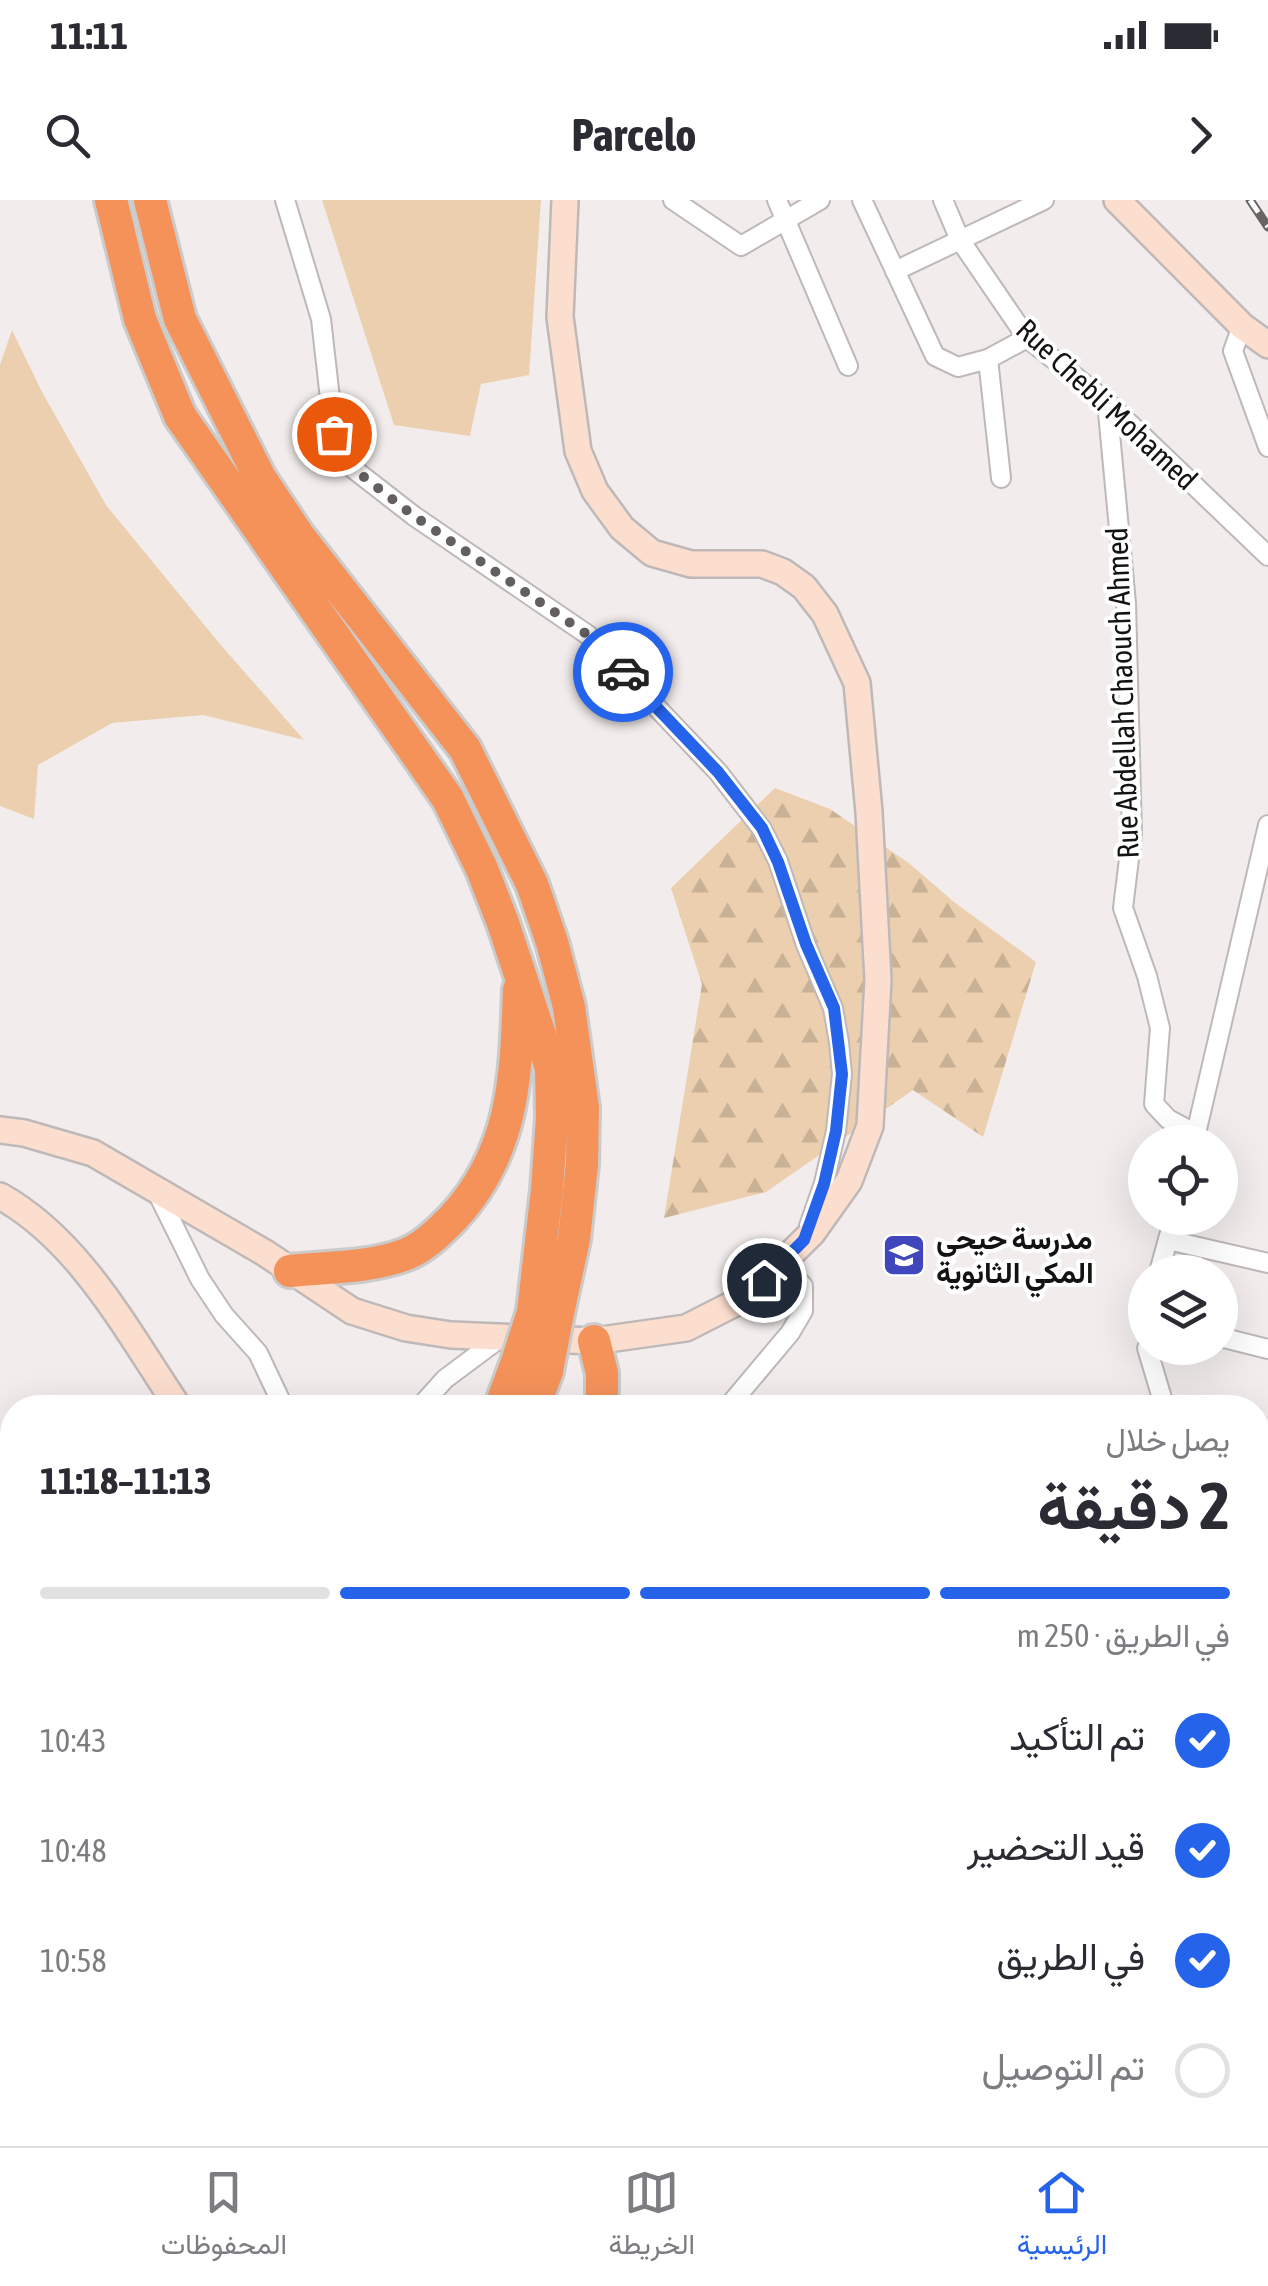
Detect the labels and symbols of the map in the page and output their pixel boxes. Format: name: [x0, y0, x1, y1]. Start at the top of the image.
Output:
street label: Rue Chebli Mohamed: [1010, 312, 1204, 496]
pin: [292, 392, 377, 477]
street label: Rue Abdellah Chaouch Ahmed: [1099, 527, 1145, 859]
courier: [573, 622, 673, 722]
place label: مدرسة حيحي المكي الثانوية: [936, 1221, 1094, 1298]
school or university icon: مدرسة حيحي المكي الثانوية: [881, 1232, 927, 1278]
pin: [722, 1238, 807, 1323]

